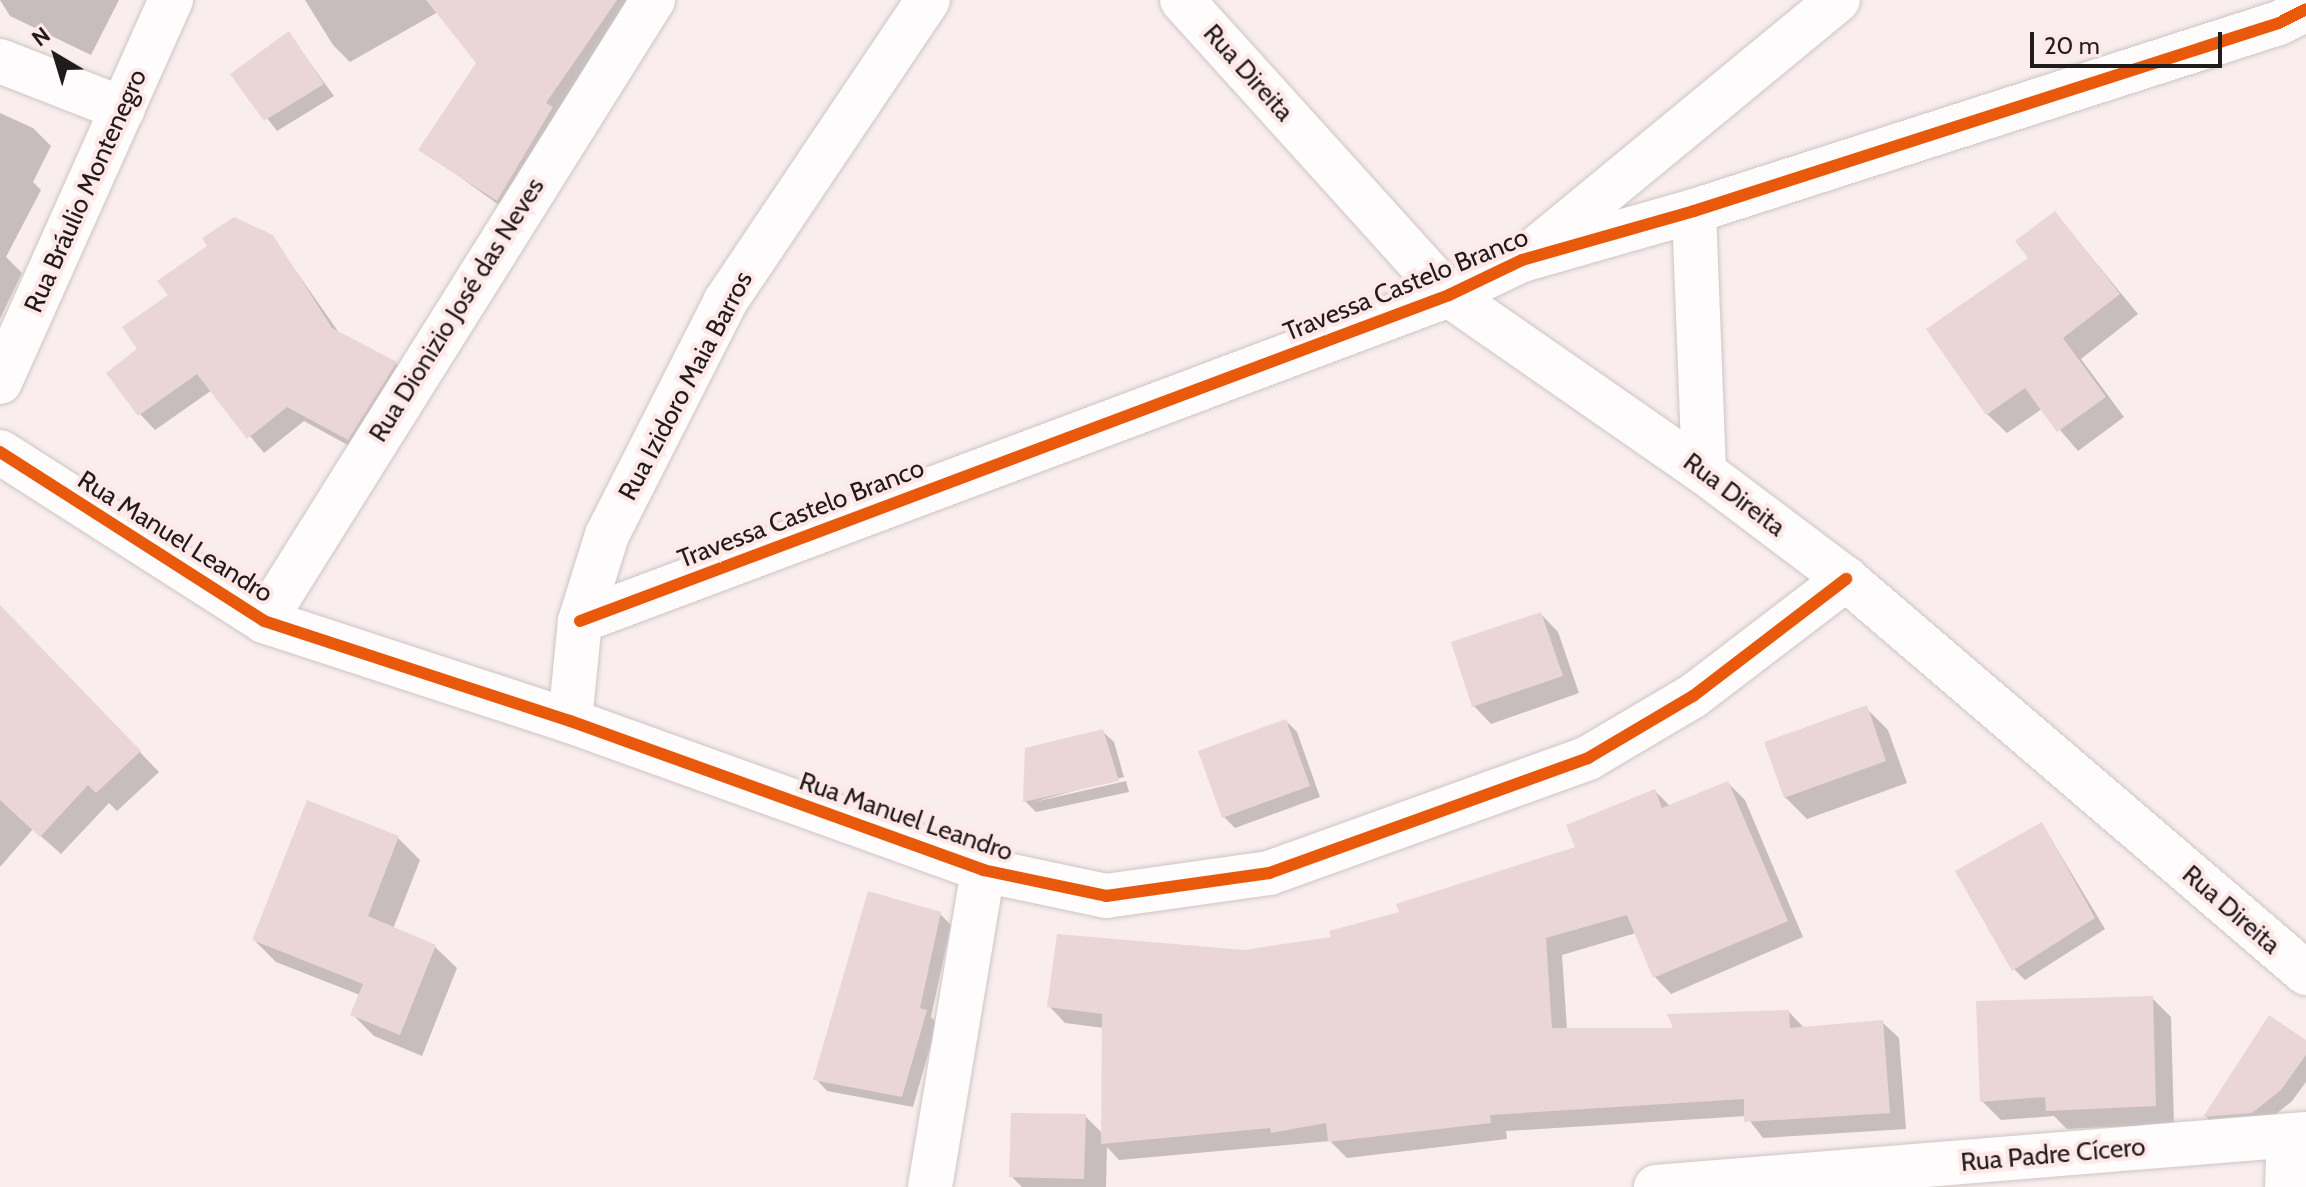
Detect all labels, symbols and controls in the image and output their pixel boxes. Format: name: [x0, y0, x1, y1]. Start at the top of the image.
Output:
north arrow: [16, 16, 96, 96]
scale bar: [2034, 16, 2226, 66]
street label: Rua Direita: [1196, 18, 1300, 128]
text: N: [26, 21, 55, 52]
text: 20 m: [2044, 31, 2100, 60]
street label: Rua Bráulio Montenegro: [18, 65, 154, 317]
street label: Rua Dionizio José das Neves: [363, 172, 551, 448]
street label: Travessa Castelo Branco: [1279, 222, 1533, 348]
street label: Rua Izidoro Maia Barros: [612, 266, 760, 506]
street label: Rua Direita: [1677, 447, 1791, 543]
street label: Travessa Castelo Branco: [674, 453, 928, 575]
street label: Rua Manuel Leandro: [72, 464, 278, 610]
street label: Rua Manuel Leandro: [795, 766, 1017, 868]
street label: Rua Direita: [2176, 859, 2286, 961]
street label: Rua Padre Cícero: [1959, 1131, 2147, 1179]

